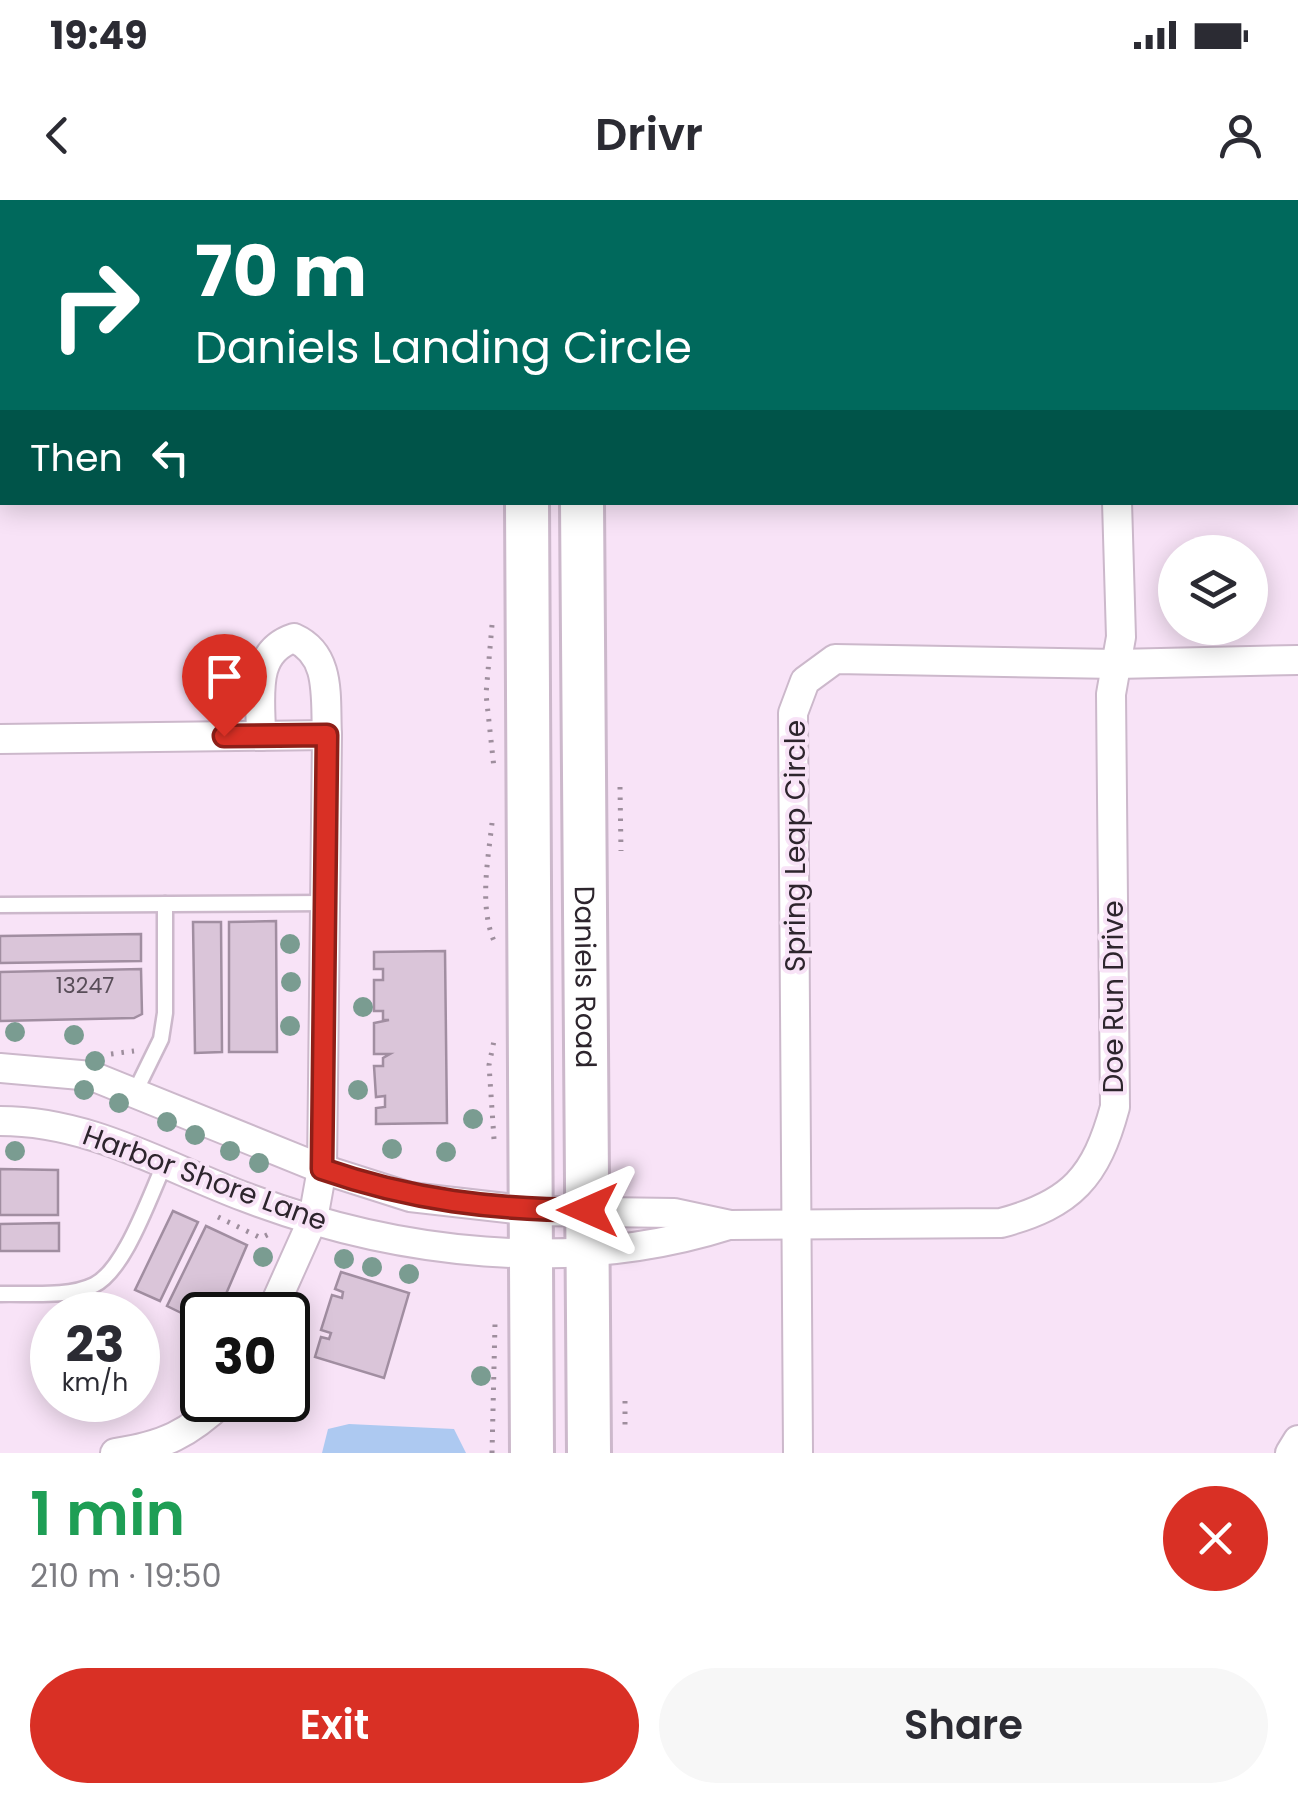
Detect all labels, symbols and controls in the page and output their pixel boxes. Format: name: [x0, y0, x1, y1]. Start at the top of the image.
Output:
text: 19:49: [50, 9, 148, 62]
text: Drivr: [595, 103, 703, 166]
icon: back: [30, 108, 85, 163]
icon: person: [1213, 108, 1268, 163]
text: 70 m: [195, 222, 367, 321]
icon: right: [30, 240, 160, 370]
text: Daniels Landing Circle: [195, 316, 692, 379]
icon: left: [143, 430, 198, 485]
text: Then: [30, 431, 123, 484]
map controls: [1158, 535, 1268, 645]
button: layers: [1158, 535, 1268, 645]
pin: [182, 634, 267, 737]
icon: arrive: [197, 649, 252, 704]
street label: Spring Leap Circle: [776, 720, 815, 972]
street label: Daniels Road: [565, 885, 606, 1069]
street label: Doe Run Drive: [1094, 900, 1133, 1094]
house number: 13247: [56, 970, 114, 1001]
street label: Harbor Shore Lane: [77, 1116, 333, 1240]
position arrow: [536, 1158, 640, 1262]
speed limit sign: 30: [180, 1292, 310, 1422]
text: 23: [66, 1309, 124, 1380]
text: km/h: [62, 1365, 128, 1400]
text: 1 min: [30, 1472, 185, 1556]
button: close: [1163, 1486, 1268, 1591]
text: 210 m · 19:50: [30, 1553, 222, 1598]
button: Exit: [30, 1668, 639, 1783]
button: Share: [659, 1668, 1268, 1783]

